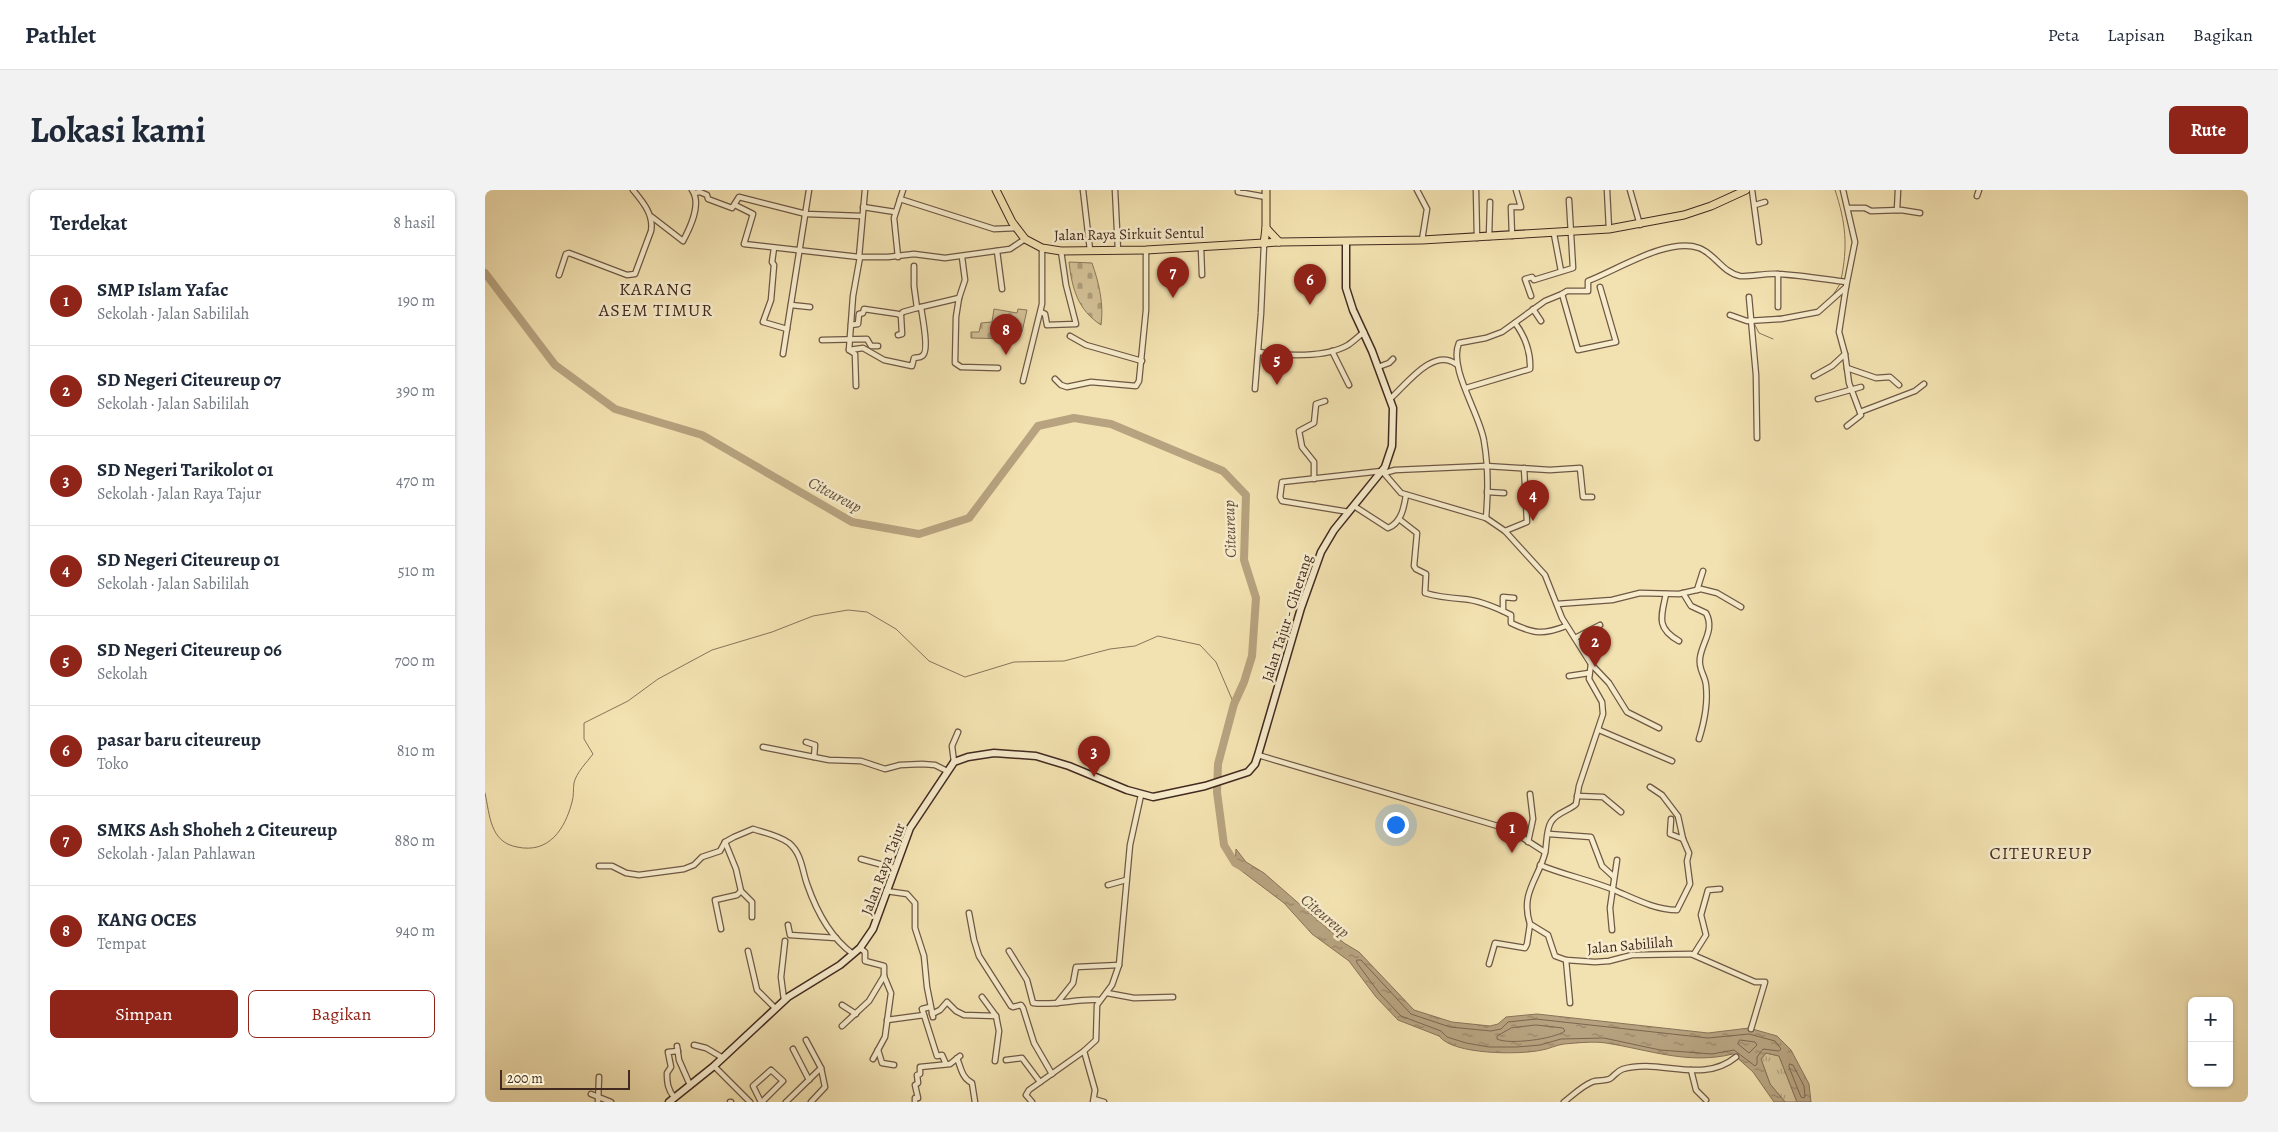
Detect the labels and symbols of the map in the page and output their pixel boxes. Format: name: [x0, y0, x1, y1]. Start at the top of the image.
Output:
street label: Jalan Raya Sirkuit Sentul: [1054, 223, 1205, 245]
pin: 7: [1157, 257, 1189, 298]
pin: 6: [1294, 264, 1326, 305]
district label: KARANG ASEM TIMUR: [598, 277, 713, 322]
pin: 8: [990, 314, 1022, 355]
pin: 5: [1261, 344, 1293, 385]
water label: Citeureup: [804, 472, 866, 518]
pin: 4: [1517, 480, 1549, 521]
water label: Citeureup: [1218, 500, 1242, 558]
street label: Jalan Tajur - Ciherang: [1257, 551, 1317, 684]
pin: 2: [1579, 626, 1611, 667]
pin: 3: [1078, 736, 1110, 777]
your location: [1383, 812, 1409, 838]
pin: 1: [1496, 812, 1528, 853]
street label: Jalan Raya Tajur: [856, 820, 910, 918]
district label: CITEUREUP: [1990, 841, 2092, 865]
water label: Citeureup: [1296, 889, 1354, 943]
street label: Jalan Sabililah: [1586, 931, 1674, 959]
scale bar: [500, 1067, 630, 1090]

